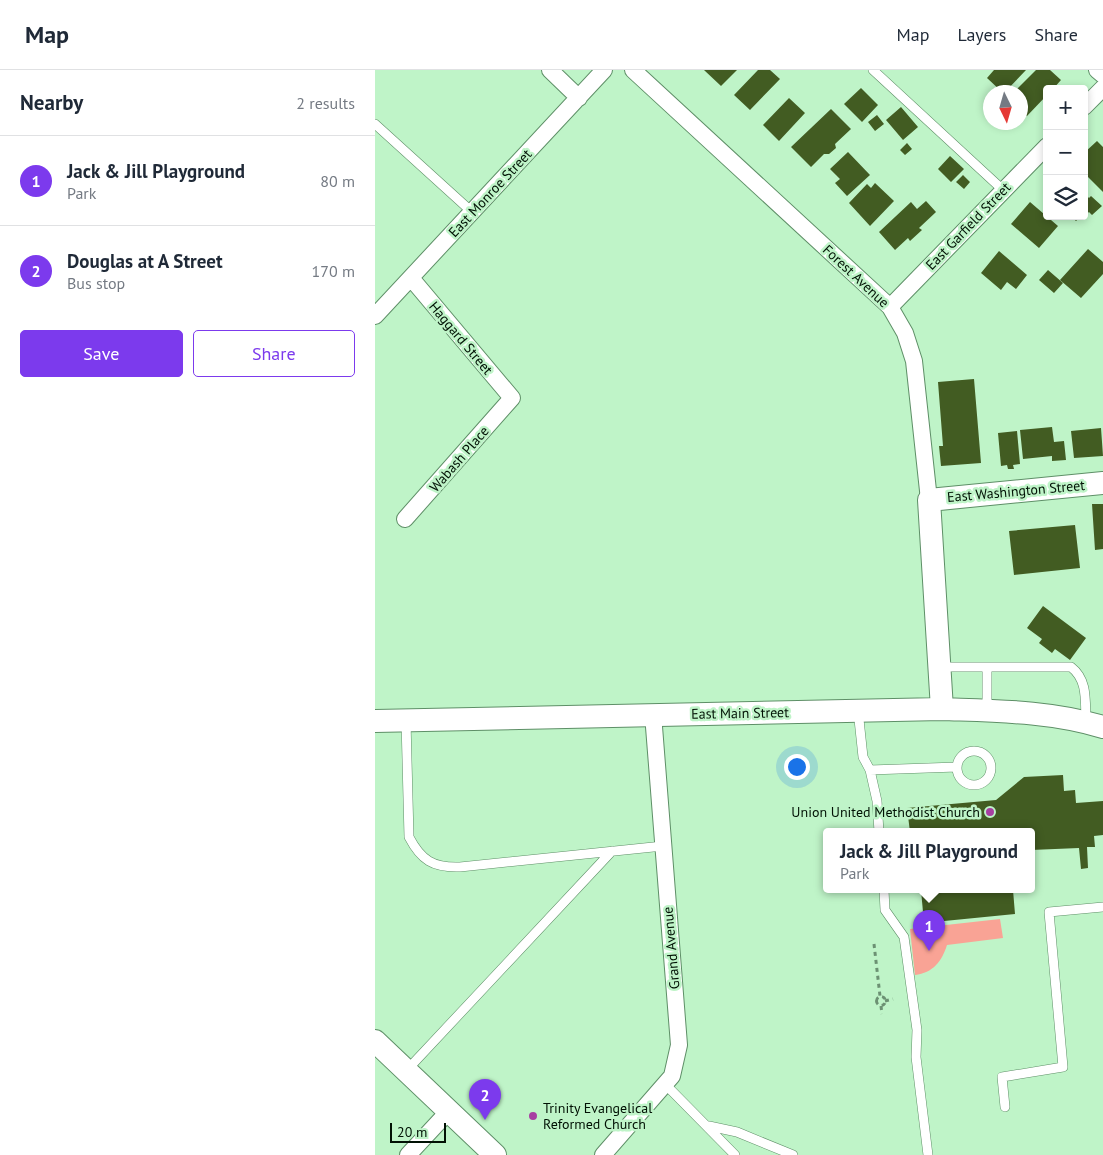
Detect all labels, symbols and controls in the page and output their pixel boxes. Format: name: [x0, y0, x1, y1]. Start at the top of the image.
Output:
text: Map: [25, 19, 69, 50]
text: Map: [897, 23, 929, 46]
text: Layers: [957, 23, 1006, 46]
text: Share: [1034, 23, 1078, 46]
north arrow: [983, 85, 1028, 130]
map controls: [1043, 85, 1088, 220]
button: +: [1043, 85, 1088, 130]
text: Nearby: [20, 89, 83, 116]
text: 2 results: [296, 93, 355, 113]
button: −: [1043, 130, 1088, 175]
street label: East Monroe Street: [445, 145, 536, 241]
text: Jack & Jill Playground: [67, 159, 245, 183]
text: 1: [31, 171, 41, 191]
text: 80 m: [320, 171, 355, 191]
button: layers: [1043, 175, 1088, 220]
street label: East Garfield Street: [922, 178, 1015, 274]
text: Park: [67, 183, 96, 203]
street label: Forest Avenue: [819, 241, 893, 311]
text: Douglas at A Street: [67, 249, 223, 273]
text: 2: [31, 261, 41, 281]
text: 170 m: [312, 261, 355, 281]
text: Bus stop: [67, 273, 125, 293]
street label: Haggard Street: [425, 298, 497, 378]
button: Save: [20, 330, 183, 377]
button: Share: [193, 330, 355, 377]
street label: Wabash Place: [425, 422, 493, 496]
street label: East Washington Street: [946, 476, 1086, 506]
street label: East Main Street: [691, 703, 789, 723]
your location: [784, 754, 810, 780]
place label: Union United Methodist Church: [791, 803, 980, 821]
marker: Union United Methodist Church: [984, 806, 996, 818]
popup: [823, 828, 1035, 893]
text: Jack & Jill Playground: [840, 839, 1018, 863]
text: Park: [840, 863, 869, 883]
street label: Grand Avenue: [658, 906, 684, 990]
pin: 1: [913, 910, 945, 951]
pin: 2: [469, 1079, 501, 1120]
place label: Trinity Evangelical Reformed Church: [543, 1099, 652, 1133]
marker: Trinity Evangelical Reformed Church: [527, 1110, 539, 1122]
scale bar: [390, 1120, 446, 1143]
text: 20 m: [397, 1123, 427, 1141]

